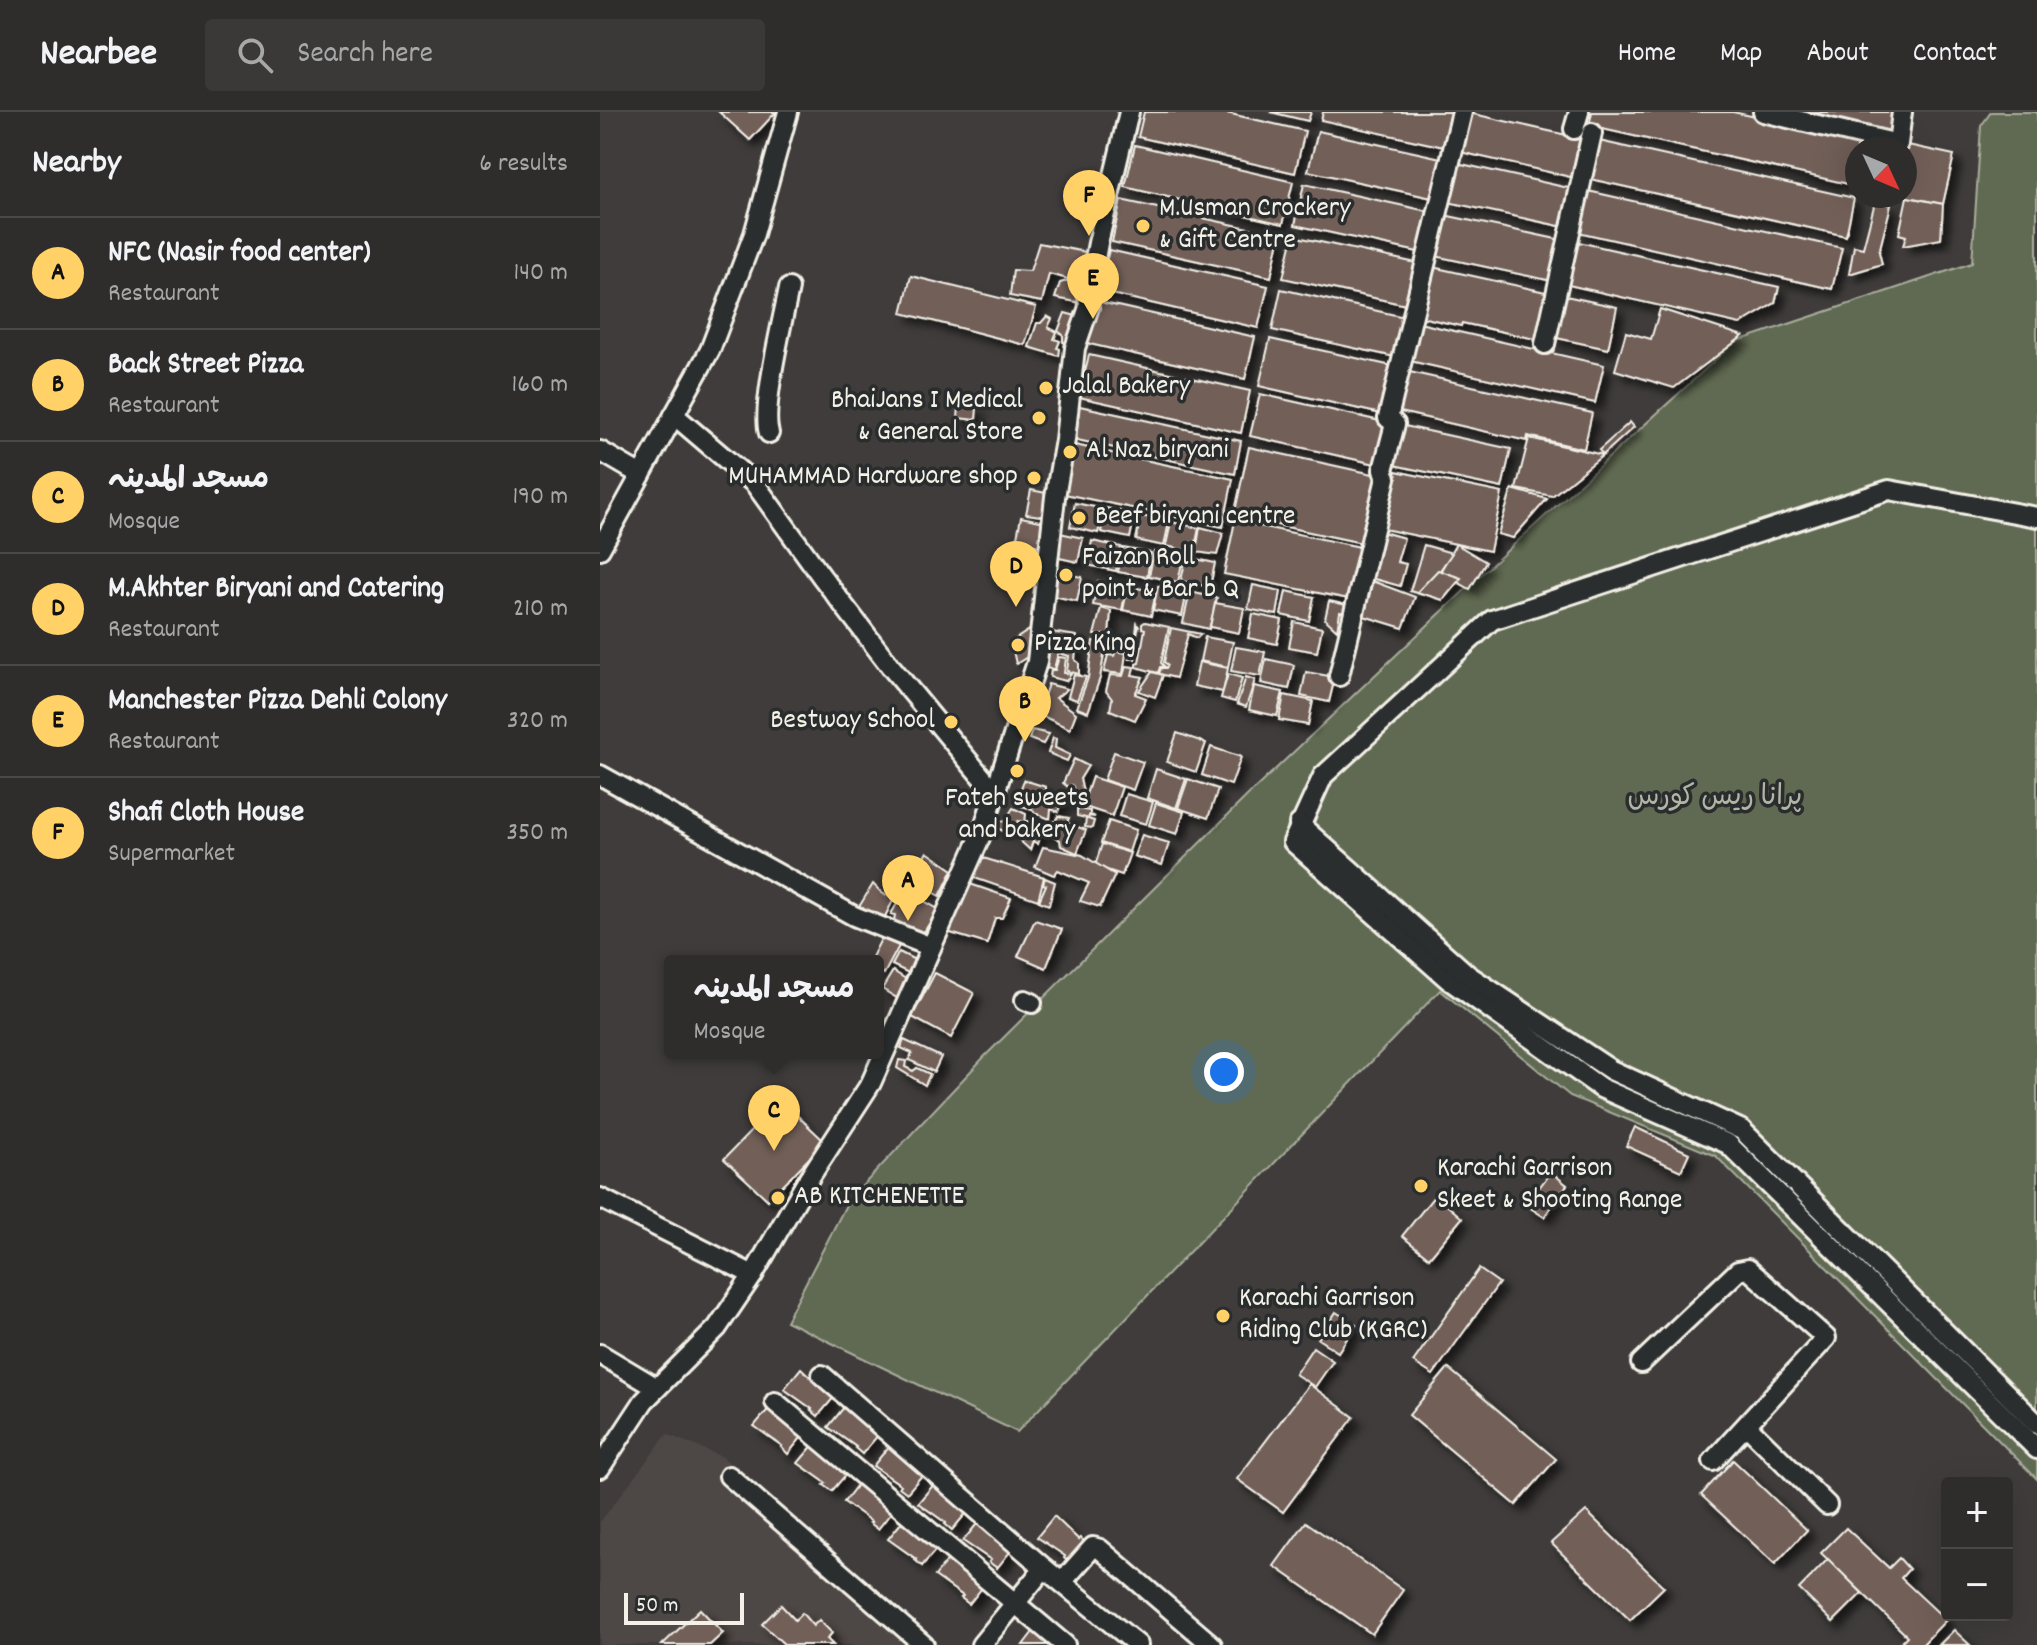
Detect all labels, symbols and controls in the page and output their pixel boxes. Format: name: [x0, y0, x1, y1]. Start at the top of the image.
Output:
search box: [205, 19, 765, 91]
text: Nearbee: [40, 28, 157, 83]
icon: search: [233, 33, 277, 77]
text: Search here: [297, 34, 433, 77]
text: Home: [1618, 35, 1676, 75]
text: Map: [1720, 35, 1762, 75]
text: About: [1806, 35, 1869, 75]
text: Contact: [1913, 35, 1997, 75]
north arrow: [1845, 136, 1917, 208]
text: Nearby: [32, 140, 121, 189]
text: 6 results: [479, 146, 568, 183]
pin: F: [1063, 170, 1115, 236]
place label: M.Usman Crockery & Gift Centre: [1159, 190, 1351, 262]
marker: M.Usman Crockery & Gift Centre: [1134, 217, 1152, 235]
text: NFC (Nasir food center): [108, 233, 371, 276]
pin: E: [1067, 253, 1119, 319]
text: A: [51, 255, 65, 292]
text: 140 m: [514, 255, 568, 292]
text: Restaurant: [108, 276, 220, 313]
text: Back Street Pizza: [108, 345, 303, 388]
text: B: [52, 367, 64, 404]
text: 160 m: [512, 367, 568, 404]
place label: Jalal Bakery: [1062, 368, 1191, 408]
marker: Jalal Bakery: [1037, 379, 1055, 397]
place label: BhaiJans I Medical & General Store: [831, 382, 1023, 454]
text: Restaurant: [108, 388, 220, 425]
marker: BhaiJans I Medical & General Store: [1030, 409, 1048, 427]
place label: Al Naz biryani: [1086, 432, 1229, 472]
marker: Al Naz biryani: [1061, 443, 1079, 461]
place label: MUHAMMAD Hardware shop: [728, 458, 1018, 498]
text: مسجد المدینہ: [108, 460, 269, 503]
marker: MUHAMMAD Hardware shop: [1025, 469, 1043, 487]
text: C: [52, 479, 64, 516]
text: 190 m: [512, 479, 568, 516]
place label: Beef biryani centre: [1095, 498, 1295, 538]
text: Mosque: [108, 504, 180, 541]
marker: Beef biryani centre: [1070, 509, 1088, 527]
place label: Faizan Roll point & Bar b Q: [1082, 539, 1239, 611]
pin: D: [990, 541, 1042, 607]
marker: Faizan Roll point & Bar b Q: [1057, 566, 1075, 584]
text: M.Akhter Biryani and Catering: [108, 569, 444, 612]
text: D: [51, 591, 65, 628]
text: 210 m: [513, 591, 568, 628]
text: Restaurant: [108, 612, 220, 649]
place label: Pizza King: [1034, 625, 1136, 665]
marker: Pizza King: [1009, 636, 1027, 654]
pin: B: [999, 676, 1051, 742]
text: Manchester Pizza Dehli Colony: [108, 681, 447, 724]
place label: Bestway School: [770, 702, 935, 742]
text: E: [52, 703, 64, 740]
text: 320 m: [507, 703, 568, 740]
marker: Bestway School: [942, 713, 960, 731]
text: Restaurant: [108, 724, 220, 761]
marker: Fateh sweets and bakery: [1008, 762, 1026, 780]
park label: پرانا ریس کورس: [1628, 779, 1802, 819]
place label: Fateh sweets and bakery: [945, 780, 1089, 852]
text: Shafi Cloth House: [108, 793, 304, 836]
text: F: [52, 815, 64, 852]
text: 350 m: [506, 815, 568, 852]
text: Supermarket: [108, 836, 235, 873]
pin: A: [882, 855, 934, 921]
popup: [664, 955, 884, 1059]
text: مسجد المدینہ: [694, 970, 854, 1013]
text: Mosque: [694, 1014, 765, 1051]
your location: [1204, 1052, 1244, 1092]
pin: C: [748, 1085, 800, 1151]
place label: Karachi Garrison Skeet & Shooting Range: [1437, 1150, 1682, 1222]
marker: Karachi Garrison Skeet & Shooting Range: [1412, 1177, 1430, 1195]
place label: AB KITCHENETTE: [794, 1178, 965, 1218]
marker: AB KITCHENETTE: [769, 1189, 787, 1207]
place label: Karachi Garrison Riding Club (KGRC): [1239, 1280, 1427, 1352]
marker: Karachi Garrison Riding Club (KGRC): [1214, 1307, 1232, 1325]
map controls: [1941, 1477, 2013, 1621]
button: +: [1941, 1477, 2013, 1549]
button: −: [1941, 1549, 2013, 1621]
scale bar: [624, 1589, 744, 1625]
text: 50 m: [636, 1591, 678, 1622]

